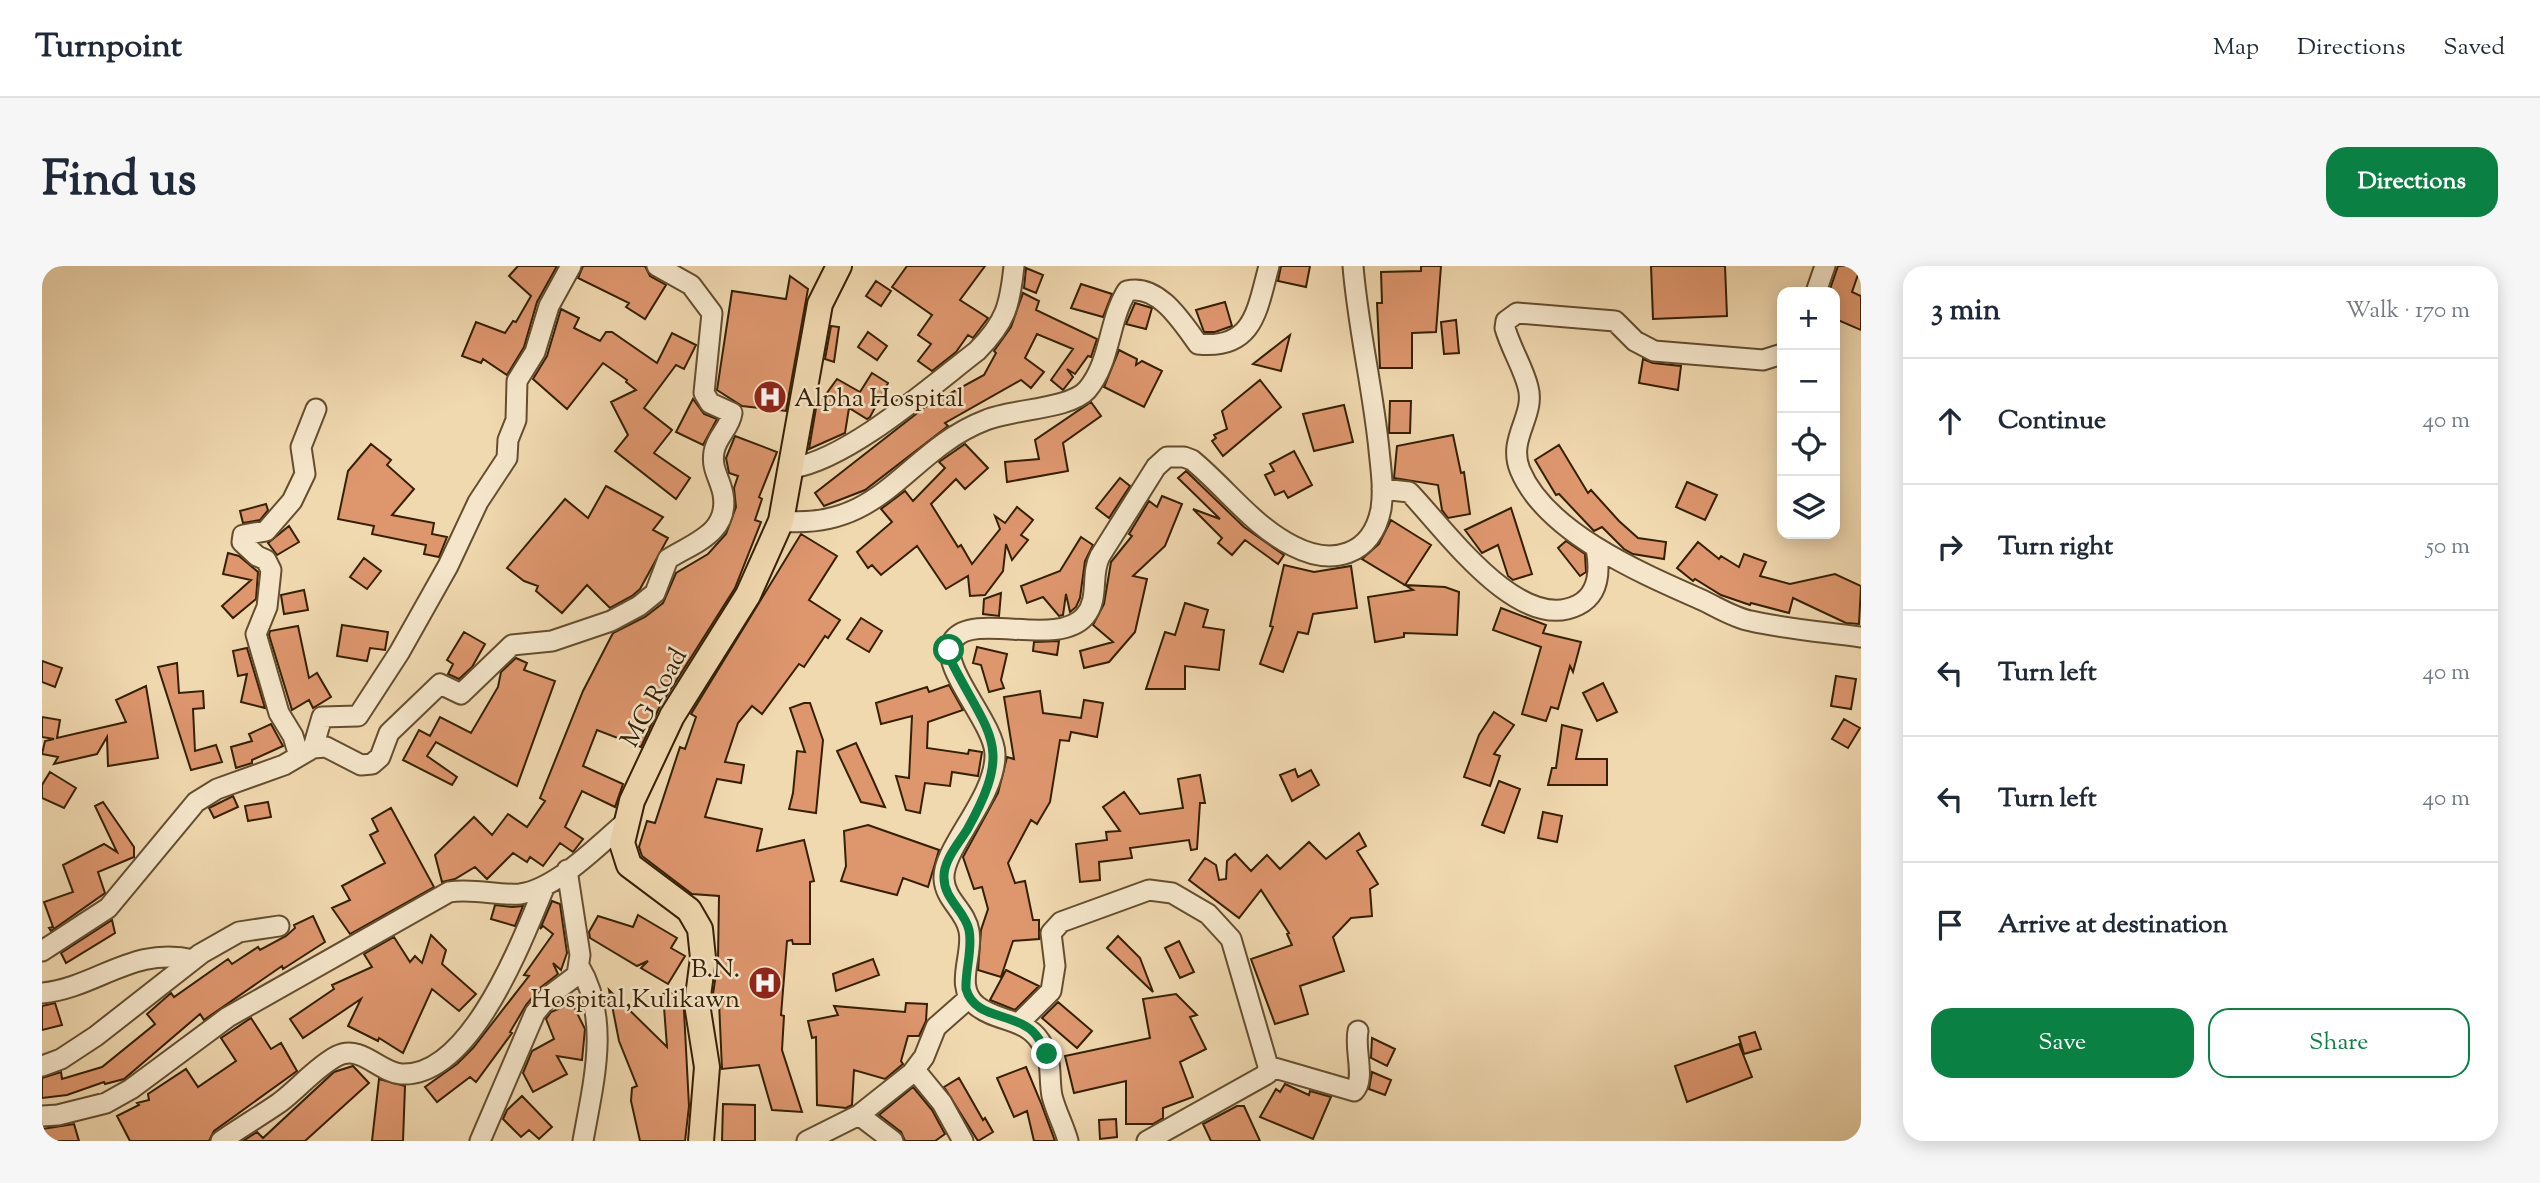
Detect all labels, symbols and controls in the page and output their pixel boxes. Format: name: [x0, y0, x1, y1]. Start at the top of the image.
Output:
text: Turnpoint: [35, 24, 182, 72]
text: Map: [2213, 31, 2259, 65]
text: Directions: [2297, 31, 2405, 65]
text: Saved: [2443, 31, 2505, 65]
text: Find us: [42, 147, 196, 217]
button: Directions: [2326, 147, 2498, 217]
map controls: [1777, 287, 1840, 539]
button: +: [1777, 287, 1840, 350]
text: 3 min: [1931, 290, 2001, 333]
text: Walk · 170 m: [2345, 295, 2470, 328]
button: −: [1777, 350, 1840, 413]
hospital icon: Alpha Hospital: [751, 378, 789, 416]
place label: Alpha Hospital: [794, 381, 964, 418]
icon: ahead: [1931, 402, 1969, 440]
text: Continue: [1998, 403, 2106, 440]
text: 40 m: [2423, 405, 2470, 438]
button: locate: [1777, 413, 1840, 476]
button: layers: [1777, 476, 1840, 539]
icon: right: [1931, 528, 1969, 566]
text: Turn right: [1998, 529, 2113, 566]
text: 50 m: [2426, 531, 2470, 564]
route start: [933, 634, 964, 665]
street label: MG Road: [613, 641, 698, 755]
icon: left: [1931, 654, 1969, 692]
text: Turn left: [1998, 655, 2097, 692]
text: 40 m: [2423, 657, 2470, 690]
icon: left: [1931, 780, 1969, 818]
text: Turn left: [1998, 781, 2097, 818]
text: 40 m: [2423, 783, 2470, 816]
icon: arrive: [1931, 906, 1969, 944]
text: Arrive at destination: [1998, 907, 2228, 944]
place label: B.N. Hospital,Kulikawn: [531, 952, 740, 1019]
hospital icon: B.N. Hospital,Kulikawn: [746, 964, 784, 1002]
button: Save: [1931, 1008, 2194, 1078]
button: Share: [2208, 1008, 2470, 1078]
route end: [1031, 1038, 1062, 1069]

